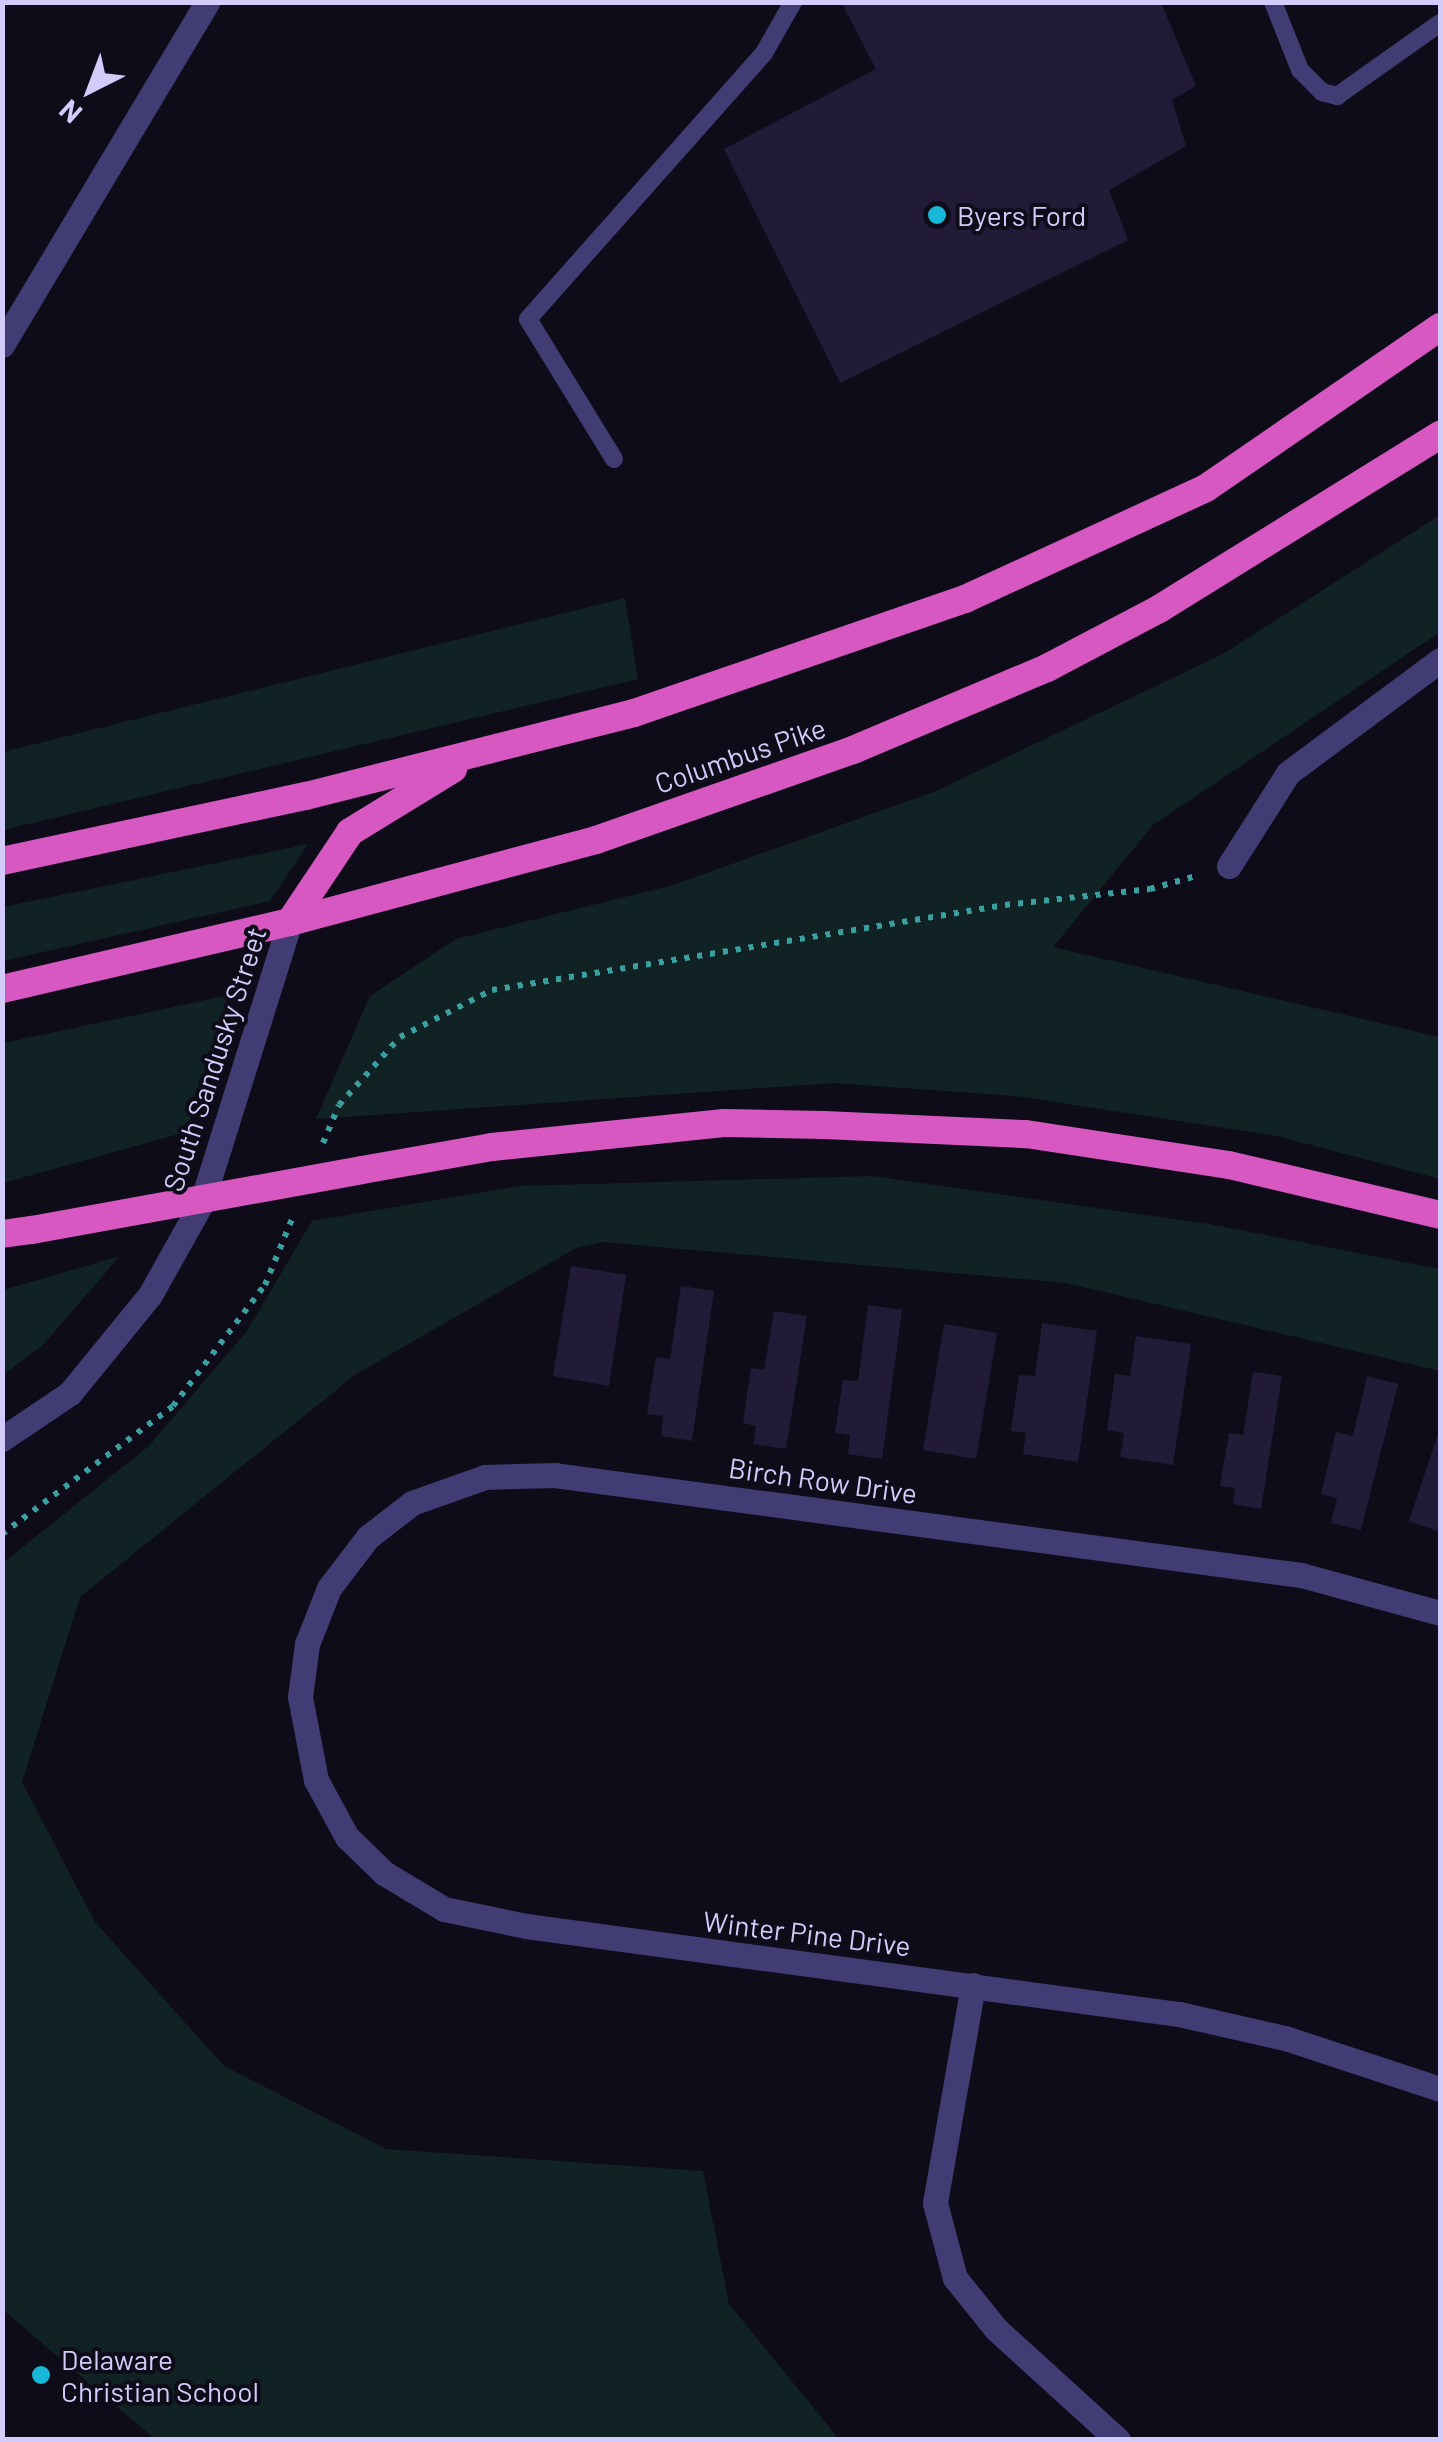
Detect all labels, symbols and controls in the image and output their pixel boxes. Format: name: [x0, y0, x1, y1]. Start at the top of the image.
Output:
north arrow: [40, 40, 140, 140]
text: N: [52, 93, 88, 131]
place label: Byers Ford: [957, 198, 1086, 232]
marker: Byers Ford: [926, 204, 948, 226]
street label: Columbus Pike: [650, 710, 830, 800]
street label: South Sandusky Street: [155, 923, 273, 1195]
street label: Birch Row Drive: [727, 1450, 919, 1510]
street label: Winter Pine Drive: [701, 1904, 913, 1962]
place label: Delaware Christian School: [61, 2342, 259, 2408]
marker: Delaware Christian School: [30, 2364, 52, 2386]

